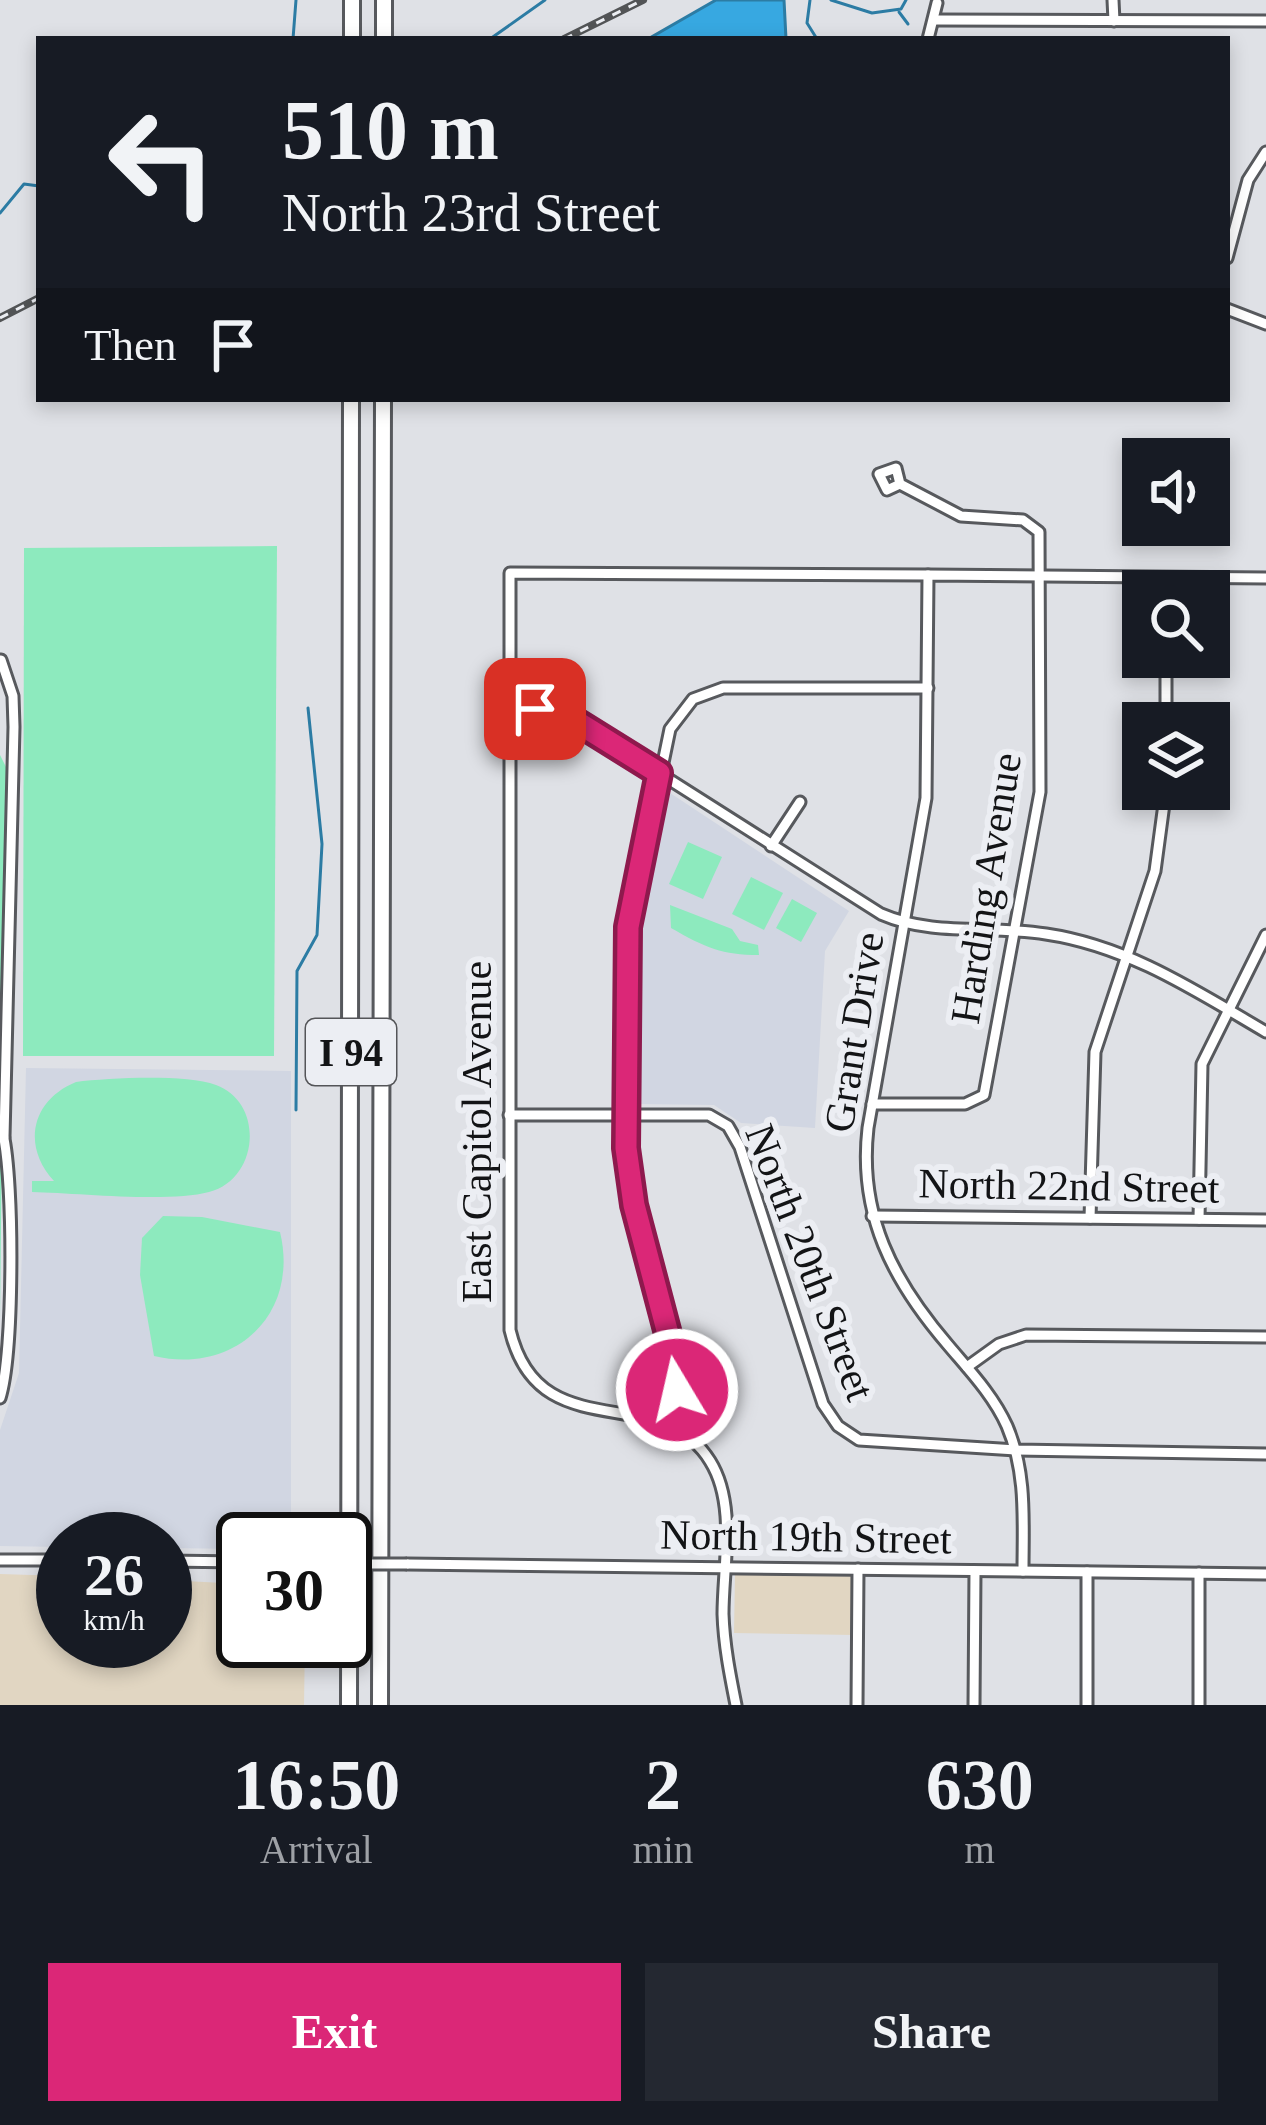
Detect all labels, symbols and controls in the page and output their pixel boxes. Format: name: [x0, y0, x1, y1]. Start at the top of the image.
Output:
icon: left: [84, 84, 240, 240]
text: 510 m: [282, 84, 499, 177]
text: North 23rd Street: [282, 183, 660, 243]
icon: arrive: [200, 312, 266, 378]
text: Then: [84, 320, 176, 370]
map controls: [1122, 438, 1230, 810]
button: sound: [1122, 438, 1230, 546]
button: search: [1122, 570, 1230, 678]
pin: [484, 658, 586, 760]
icon: arrive: [502, 676, 568, 742]
button: layers: [1122, 702, 1230, 810]
street label: Harding Avenue: [942, 750, 1030, 1027]
street label: Grant Drive: [815, 929, 892, 1135]
street label: East Capitol Avenue: [454, 961, 500, 1303]
road number: I 94: [306, 1019, 396, 1085]
street label: North 20th Street: [736, 1118, 884, 1407]
street label: North 22nd Street: [918, 1160, 1220, 1212]
position arrow: [614, 1327, 740, 1453]
street label: North 19th Street: [660, 1511, 953, 1563]
speed limit sign: 30: [216, 1512, 372, 1668]
text: 26: [84, 1542, 144, 1608]
text: km/h: [83, 1603, 145, 1636]
text: 16:50: [232, 1745, 400, 1825]
text: 2: [645, 1745, 681, 1825]
text: 630: [926, 1745, 1034, 1825]
text: Arrival: [260, 1828, 373, 1871]
text: min: [633, 1828, 693, 1871]
text: m: [964, 1828, 995, 1871]
button: Exit: [48, 1963, 621, 2101]
button: Share: [645, 1963, 1218, 2101]

